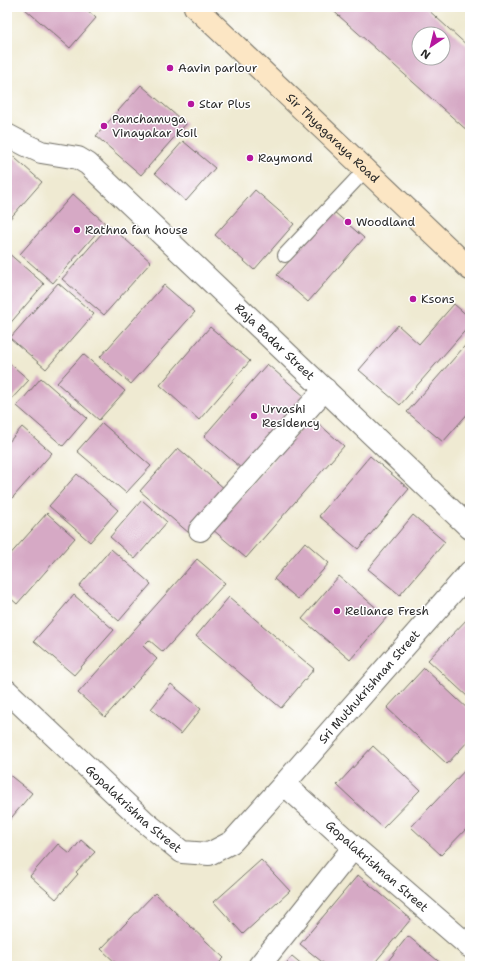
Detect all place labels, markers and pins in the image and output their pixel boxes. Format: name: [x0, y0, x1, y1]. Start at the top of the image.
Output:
place label: Aavin parlour: [178, 60, 258, 76]
marker: Aavin parlour: [165, 63, 175, 73]
place label: Star Plus: [199, 96, 251, 112]
marker: Star Plus: [186, 99, 196, 109]
place label: Panchamuga Vinayakar Koil: [112, 111, 197, 141]
marker: Panchamuga Vinayakar Koil: [99, 121, 109, 131]
place label: Raymond: [258, 150, 313, 166]
marker: Raymond: [245, 153, 255, 163]
place label: Woodland: [356, 214, 415, 230]
marker: Woodland: [343, 217, 353, 227]
place label: Rathna fan house: [85, 222, 188, 238]
marker: Rathna fan house: [72, 225, 82, 235]
place label: Ksons: [421, 291, 455, 307]
marker: Ksons: [408, 294, 418, 304]
place label: Urvashi Residency: [262, 401, 320, 431]
marker: Urvashi Residency: [249, 411, 259, 421]
place label: Reliance Fresh: [345, 603, 429, 619]
marker: Reliance Fresh: [332, 606, 342, 616]

